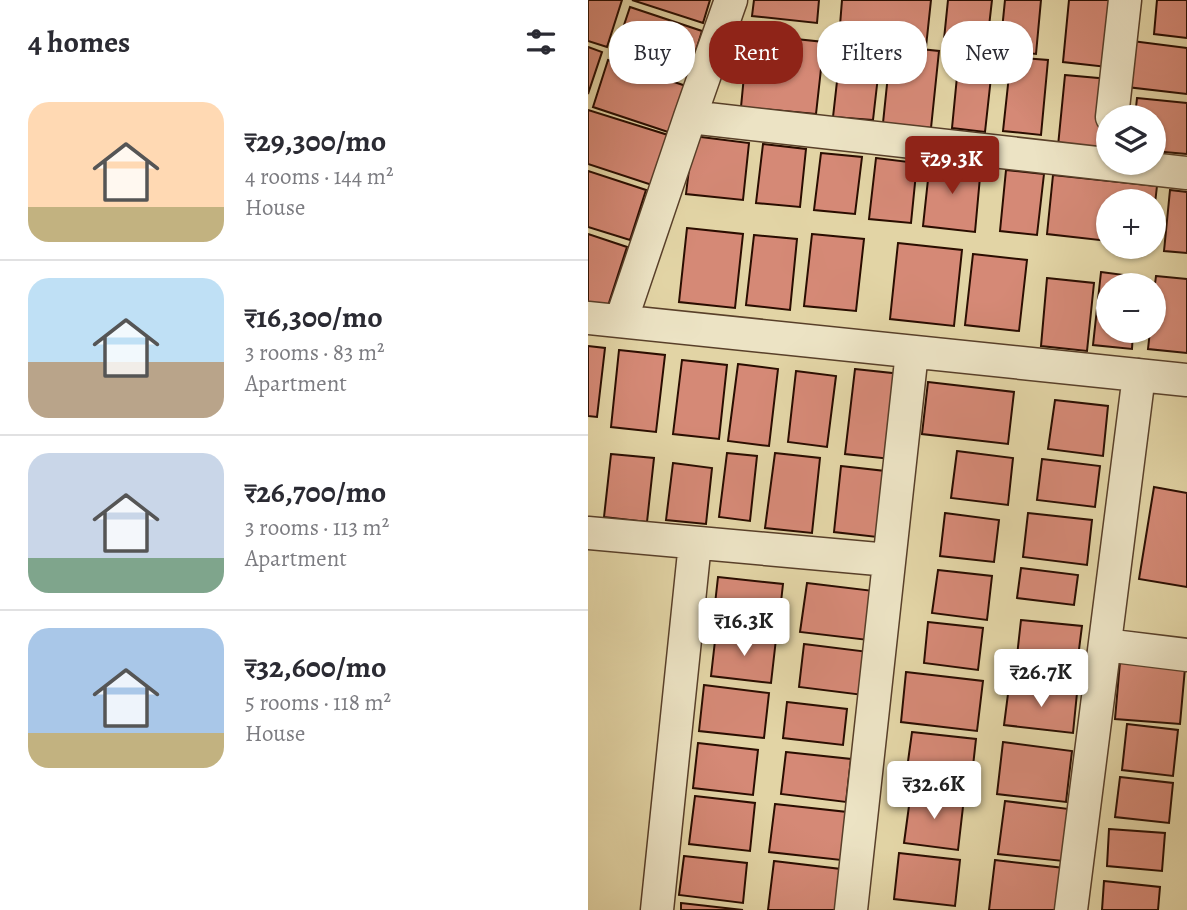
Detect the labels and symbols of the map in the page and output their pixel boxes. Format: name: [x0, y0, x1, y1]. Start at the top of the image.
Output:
pin: ₹29.3K: [895, 136, 1009, 196]
pin: ₹16.3K: [687, 598, 801, 658]
pin: ₹26.7K: [984, 650, 1098, 709]
pin: ₹32.6K: [877, 762, 991, 821]

